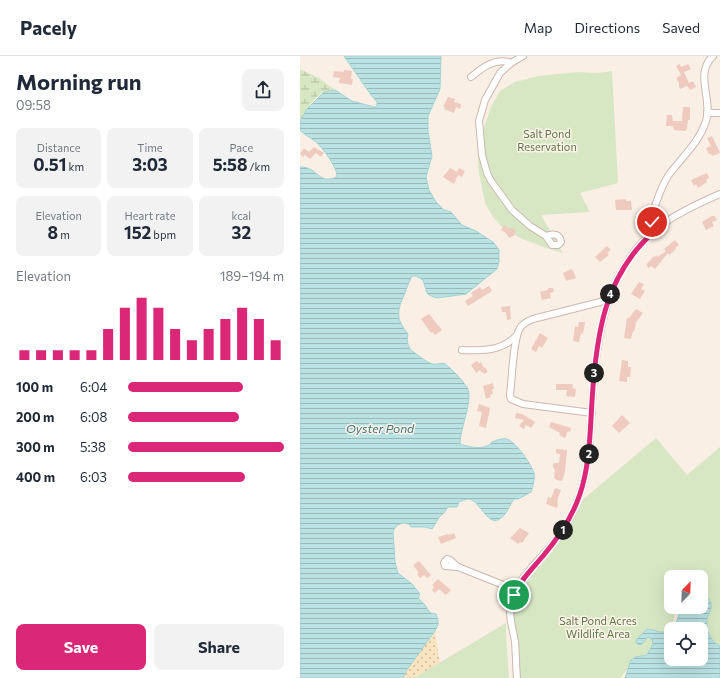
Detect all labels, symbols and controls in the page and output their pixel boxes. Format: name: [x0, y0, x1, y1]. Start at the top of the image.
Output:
text: Pacely: [20, 16, 77, 39]
text: Map: [524, 19, 553, 36]
text: Directions: [575, 19, 640, 36]
text: Saved: [662, 19, 700, 36]
text: Morning run: [16, 68, 142, 95]
button: share: [242, 69, 284, 111]
text: 09:58: [16, 97, 51, 113]
park label: Salt Pond Reservation: [517, 127, 577, 153]
text: Distance: [37, 141, 81, 154]
text: Time: [137, 141, 163, 154]
text: Pace: [229, 141, 253, 154]
text: 0.51: [33, 154, 66, 175]
text: 3:03: [132, 154, 168, 175]
text: 5:58: [213, 154, 247, 175]
text: km: [66, 160, 84, 173]
text: /km: [247, 160, 270, 173]
pin: [635, 205, 669, 239]
text: Elevation: [35, 209, 82, 222]
text: Heart rate: [124, 209, 176, 222]
text: kcal: [231, 209, 251, 222]
icon: check: [641, 211, 663, 233]
text: 8: [48, 222, 58, 243]
text: 152: [124, 222, 151, 243]
text: 32: [232, 222, 251, 243]
text: m: [58, 228, 70, 241]
text: bpm: [151, 228, 176, 241]
text: Elevation: [16, 268, 71, 284]
text: 189–194 m: [220, 268, 284, 284]
pin: 4: [600, 284, 620, 304]
text: 4: [607, 287, 613, 300]
pin: 3: [584, 363, 604, 383]
text: 3: [591, 366, 597, 379]
text: 100 m: [16, 379, 53, 395]
text: 6:04: [80, 379, 107, 395]
text: 200 m: [16, 409, 54, 425]
text: 6:08: [80, 409, 107, 425]
water label: Oyster Pond: [346, 421, 415, 435]
text: 300 m: [16, 439, 55, 455]
text: 5:38: [80, 439, 106, 455]
pin: 2: [579, 444, 599, 464]
text: 2: [586, 447, 592, 460]
text: 400 m: [16, 469, 55, 485]
text: 6:03: [80, 469, 107, 485]
pin: 1: [553, 520, 573, 540]
text: 1: [561, 523, 565, 536]
north arrow: [664, 570, 708, 614]
map controls: [664, 570, 708, 666]
pin: [497, 578, 531, 612]
icon: arrive: [503, 584, 525, 606]
park label: Salt Pond Acres Wildlife Area: [559, 614, 637, 640]
button: locate: [664, 622, 708, 666]
button: Save: [16, 624, 146, 670]
button: Share: [154, 624, 284, 670]

